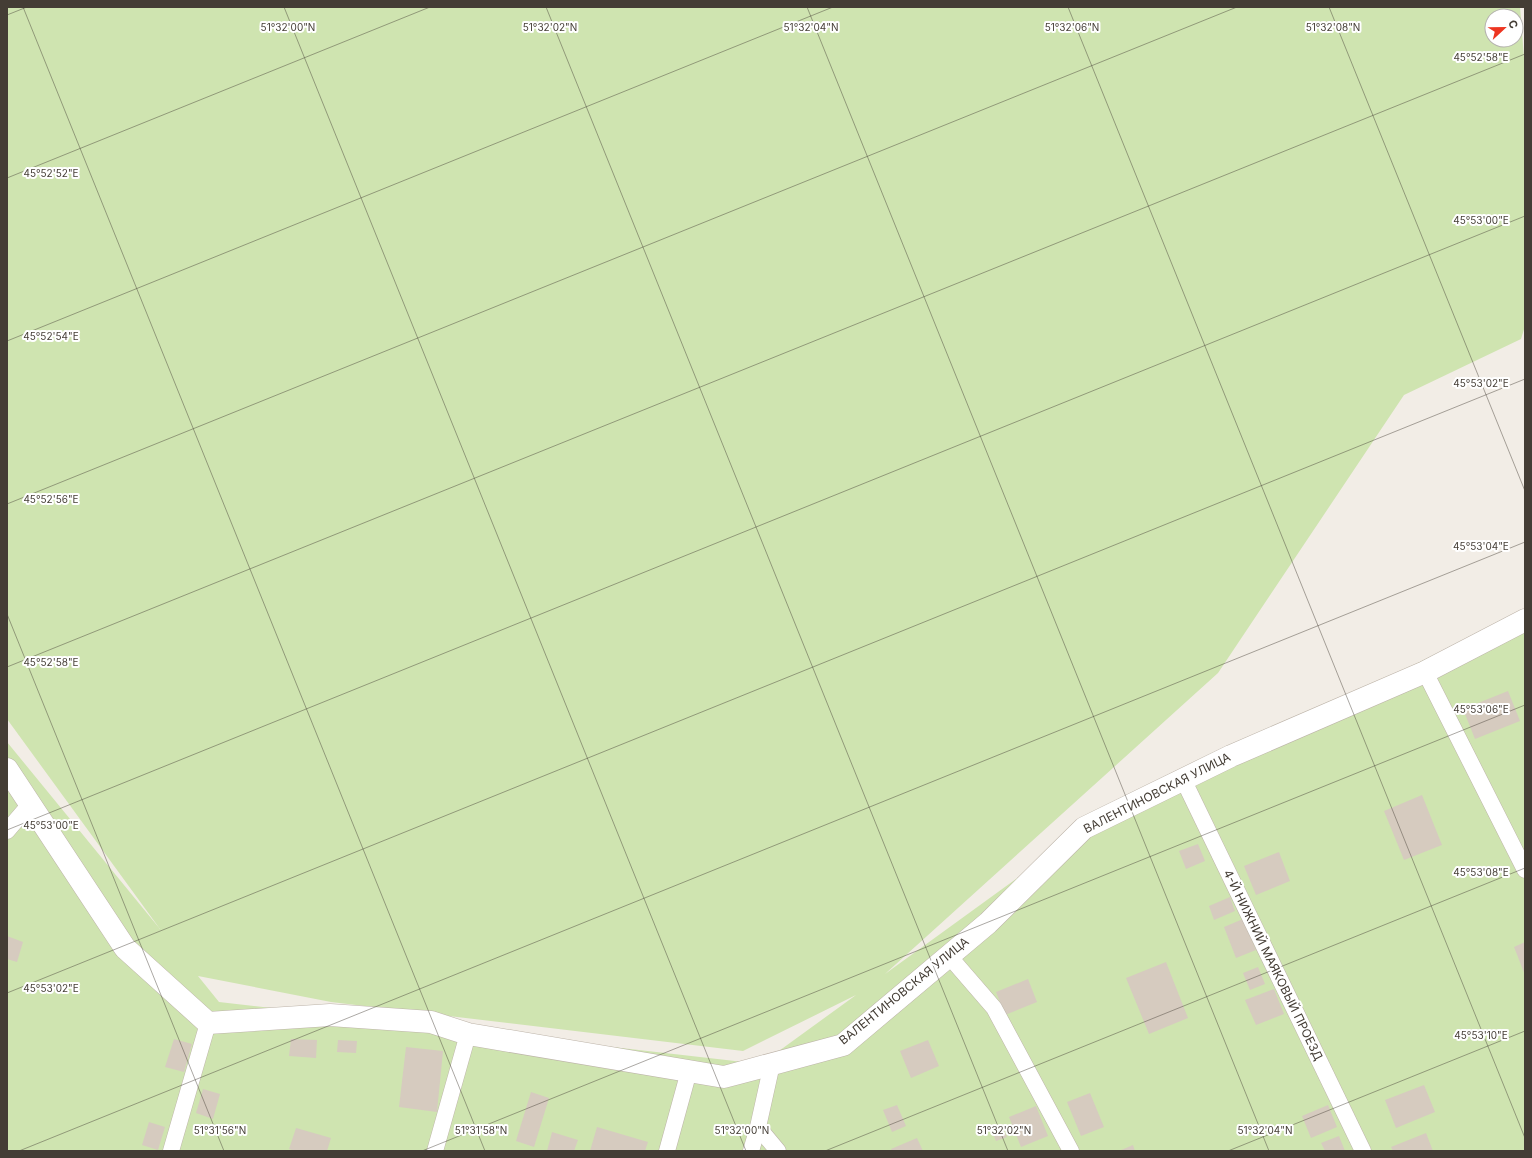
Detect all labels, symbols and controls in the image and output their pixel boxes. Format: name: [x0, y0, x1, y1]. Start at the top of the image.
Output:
north arrow: [1484, 8, 1524, 48]
text: С: [1505, 18, 1521, 31]
text: 51°32'00"N: [261, 21, 315, 33]
text: 51°32'02"N: [523, 21, 577, 33]
text: 51°32'04"N: [784, 21, 838, 33]
text: 51°32'06"N: [1045, 21, 1099, 33]
text: 51°32'08"N: [1306, 21, 1360, 33]
text: 45°52'58"E: [1453, 51, 1509, 63]
text: 45°52'52"E: [23, 167, 79, 179]
text: 45°53'00"E: [1453, 214, 1509, 226]
text: 45°52'54"E: [23, 330, 79, 342]
text: 45°53'02"E: [1453, 377, 1509, 389]
text: 45°52'56"E: [23, 493, 79, 505]
text: 45°53'04"E: [1453, 540, 1509, 552]
text: 45°52'58"E: [23, 656, 79, 668]
text: 45°53'06"E: [1453, 703, 1509, 715]
street label: ВАЛЕНТИНОВСКАЯ УЛИЦА: [1081, 749, 1233, 836]
text: 45°53'00"E: [23, 819, 79, 831]
text: 45°53'08"E: [1453, 866, 1509, 878]
street label: 4-Й НИЖНИЙ МАЯКОВЫЙ ПРОЕЗД: [1221, 867, 1326, 1063]
street label: ВАЛЕНТИНОВСКАЯ УЛИЦА: [836, 934, 972, 1048]
text: 45°53'02"E: [23, 982, 79, 994]
text: 45°53'10"E: [1454, 1029, 1508, 1041]
text: 51°31'56"N: [194, 1124, 246, 1136]
text: 51°31'58"N: [455, 1124, 507, 1136]
text: 51°32'00"N: [715, 1124, 769, 1136]
text: 51°32'02"N: [977, 1124, 1031, 1136]
text: 51°32'04"N: [1238, 1124, 1292, 1136]

